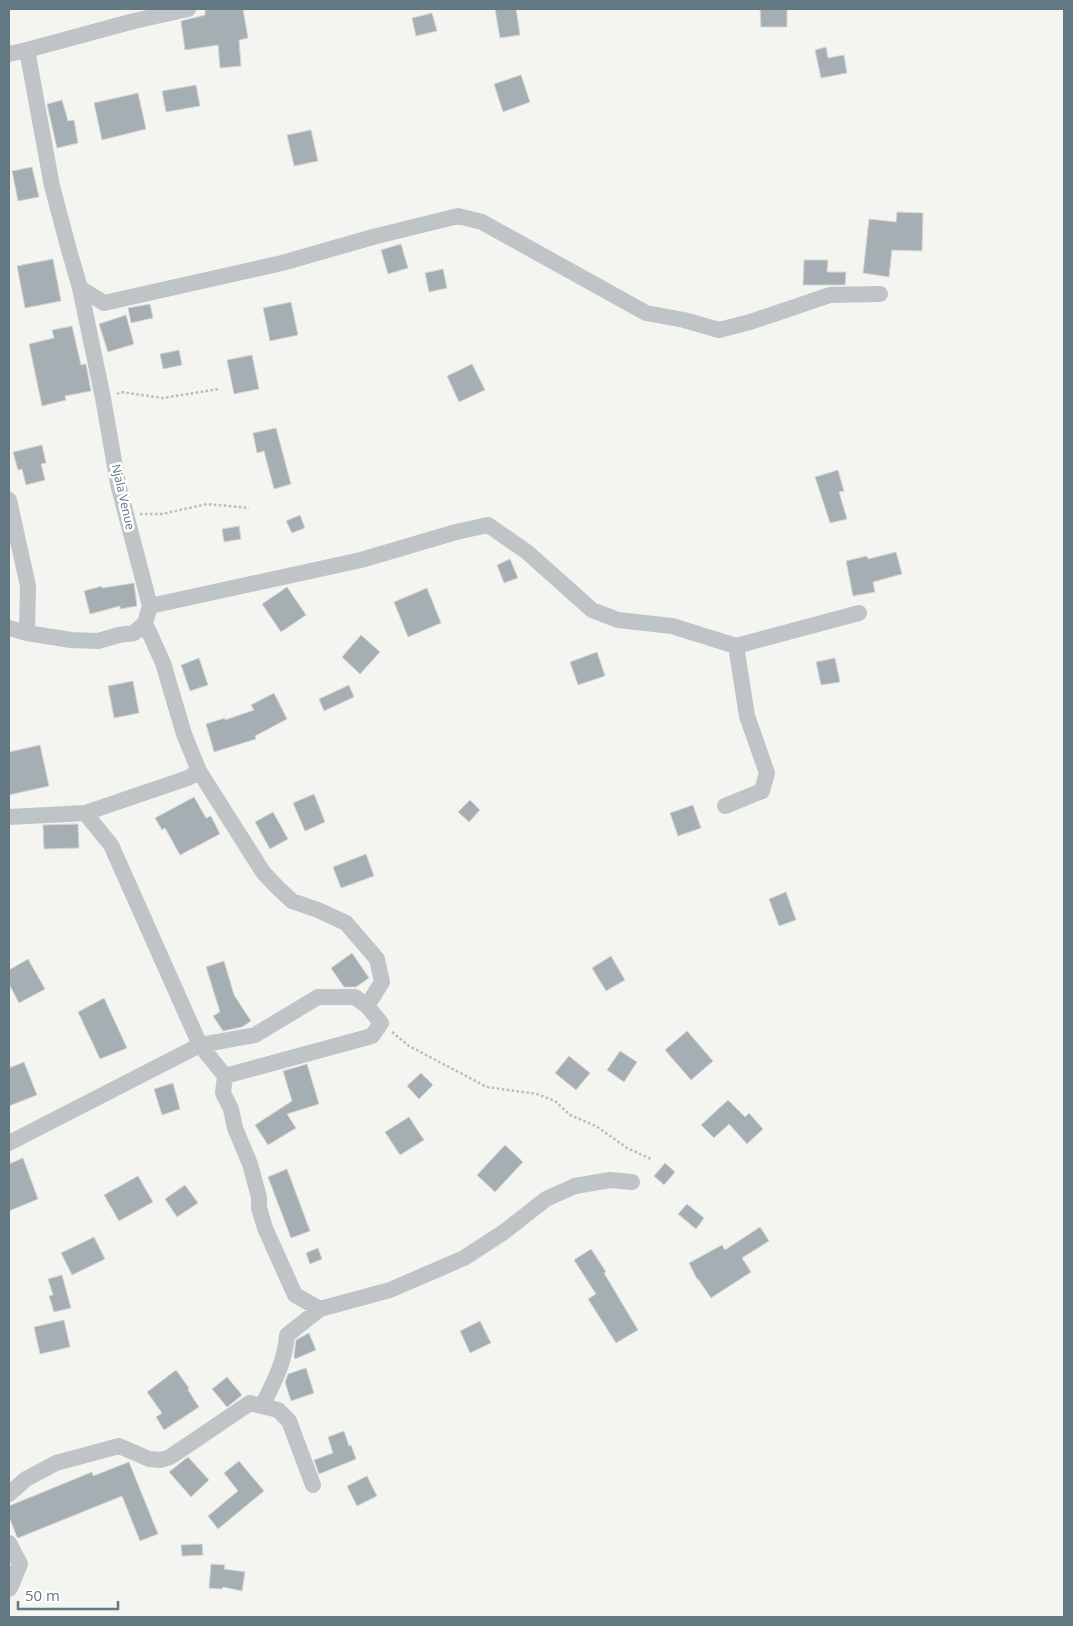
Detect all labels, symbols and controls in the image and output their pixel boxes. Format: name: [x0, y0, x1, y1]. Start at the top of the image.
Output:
street label: Njala Venue: [108, 462, 139, 532]
scale bar: [18, 1578, 118, 1610]
text: 50 m: [25, 1585, 60, 1605]

